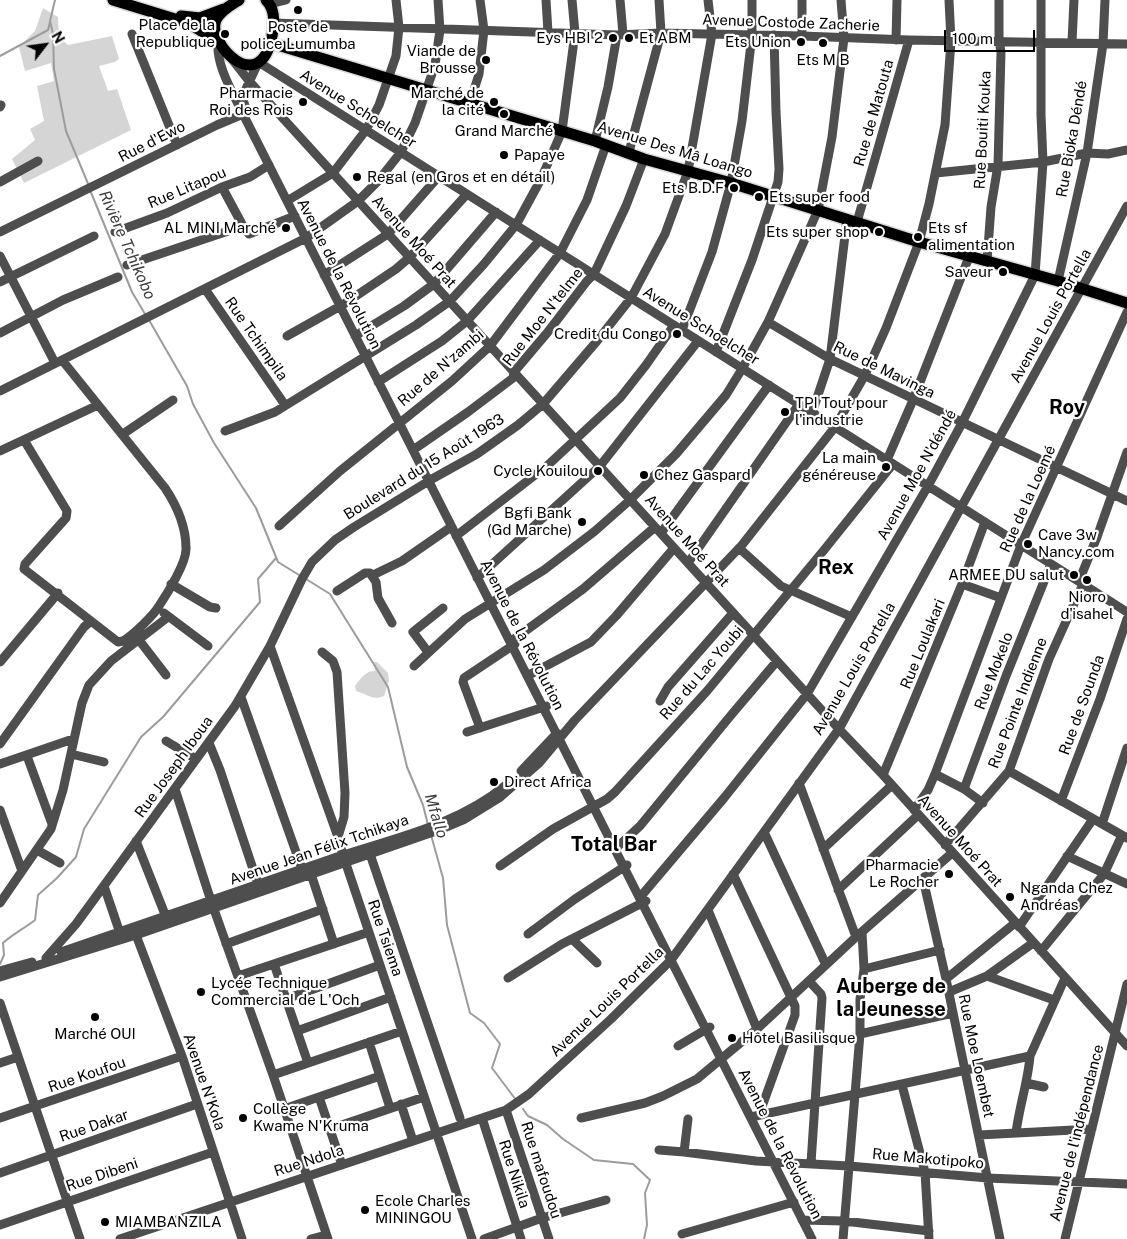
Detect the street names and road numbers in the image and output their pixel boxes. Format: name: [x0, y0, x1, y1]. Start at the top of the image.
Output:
street label: Avenue Costode Zacherie: [702, 11, 880, 35]
street label: Rue de Matouta: [850, 58, 898, 168]
street label: Avenue Schoelcher: [296, 66, 420, 152]
street label: Rue Bouiti Kouka: [971, 70, 995, 190]
street label: Rue Bioka Déndé: [1053, 79, 1091, 199]
street label: Rue d'Ewo: [116, 118, 188, 166]
street label: Avenue Des Mâ Loango: [595, 118, 755, 182]
street label: Rue Litapou: [145, 163, 229, 213]
street label: Avenue Moé Prat: [368, 192, 460, 292]
street label: Avenue de la Révolution: [293, 196, 385, 352]
street label: Avenue Louis Portella: [1007, 246, 1095, 386]
street label: Rue Moe N'telme: [499, 264, 587, 370]
street label: Avenue Schoelcher: [639, 283, 763, 369]
street label: Rue Tchimpila: [221, 294, 291, 384]
street label: Rue de N'zambi: [394, 326, 488, 410]
street label: Rue de Mavinga: [830, 338, 938, 402]
street label: Avenue Moe N'déndé: [874, 407, 960, 543]
street label: Boulevard du 15 Août 1963: [340, 410, 508, 524]
street label: Rue de la Loemé: [996, 443, 1060, 555]
street label: Avenue Moé Prat: [641, 491, 733, 591]
street label: Avenue de la Révolution: [476, 557, 568, 713]
street label: Rue Loulakari: [897, 596, 949, 692]
street label: Avenue Louis Portella: [809, 599, 899, 739]
street label: Rue du Lac Youbi: [656, 622, 748, 724]
street label: Rue Mokelo: [971, 630, 1017, 712]
street label: Rue Pointe Indienne: [985, 635, 1051, 771]
street label: Rue de Sounda: [1056, 653, 1108, 757]
street label: Rue Joseph Iboua: [131, 713, 217, 821]
street label: Avenue Moé Prat: [914, 791, 1006, 891]
street label: Avenue Jean Félix Tchikaya: [227, 811, 411, 889]
street label: Rue Tsiema: [363, 897, 407, 979]
street label: Avenue Louis Portella: [547, 943, 667, 1061]
street label: Rue Moe Loembet: [954, 993, 998, 1119]
street label: Avenue N'Kola: [179, 1031, 229, 1133]
street label: Avenue de l'indépendance: [1046, 1043, 1108, 1223]
street label: Rue Koufou: [46, 1053, 128, 1097]
street label: Avenue de la Révolution: [734, 1066, 826, 1222]
street label: Rue Dakar: [57, 1106, 131, 1146]
street label: Rue mafoudou: [517, 1119, 565, 1221]
street label: Rue Nikila: [494, 1137, 534, 1211]
street label: Rue Ndola: [272, 1141, 346, 1181]
street label: Rue Makotipoko: [871, 1145, 985, 1173]
street label: Rue Dibeni: [64, 1154, 140, 1196]

